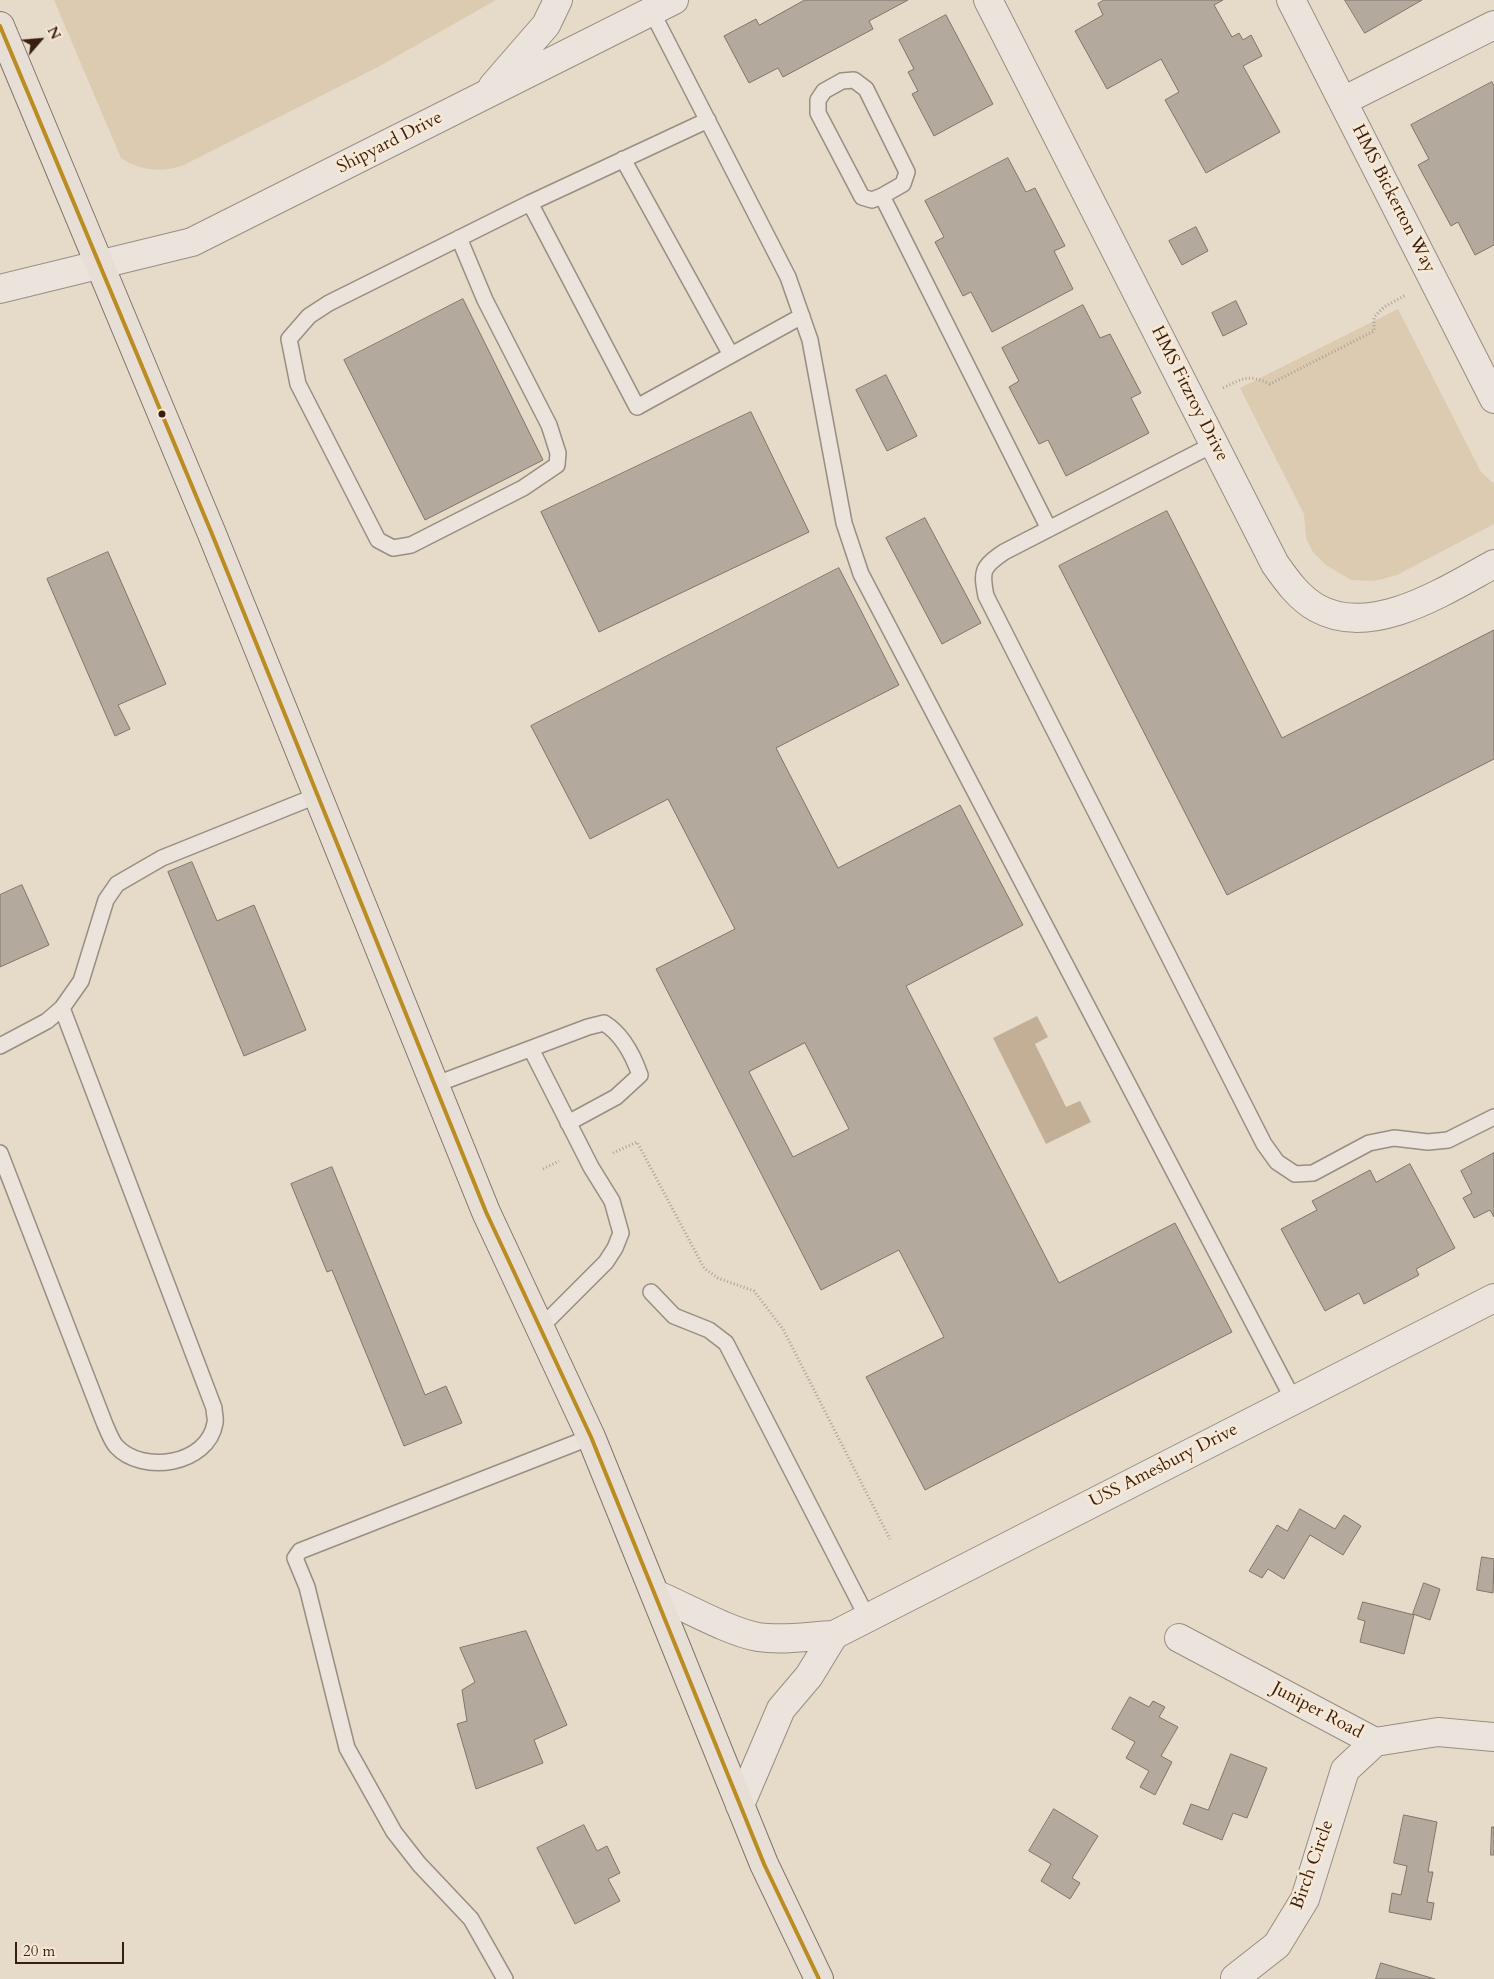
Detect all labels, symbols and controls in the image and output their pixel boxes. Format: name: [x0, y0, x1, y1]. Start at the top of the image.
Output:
north arrow: [15, 15, 65, 65]
text: N: [43, 23, 65, 43]
street label: Shipyard Drive: [334, 107, 446, 179]
street label: HMS Bickerton Way: [1346, 121, 1440, 277]
street label: HMS Fitzroy Drive: [1146, 323, 1232, 465]
unlabelled marker: [157, 409, 167, 419]
street label: USS Amesbury Drive: [1086, 1419, 1242, 1513]
street label: Juniper Road: [1268, 1678, 1366, 1744]
street label: Birch Circle: [1287, 1818, 1339, 1912]
scale bar: [18, 1932, 126, 1964]
text: 20 m: [23, 1941, 55, 1961]

